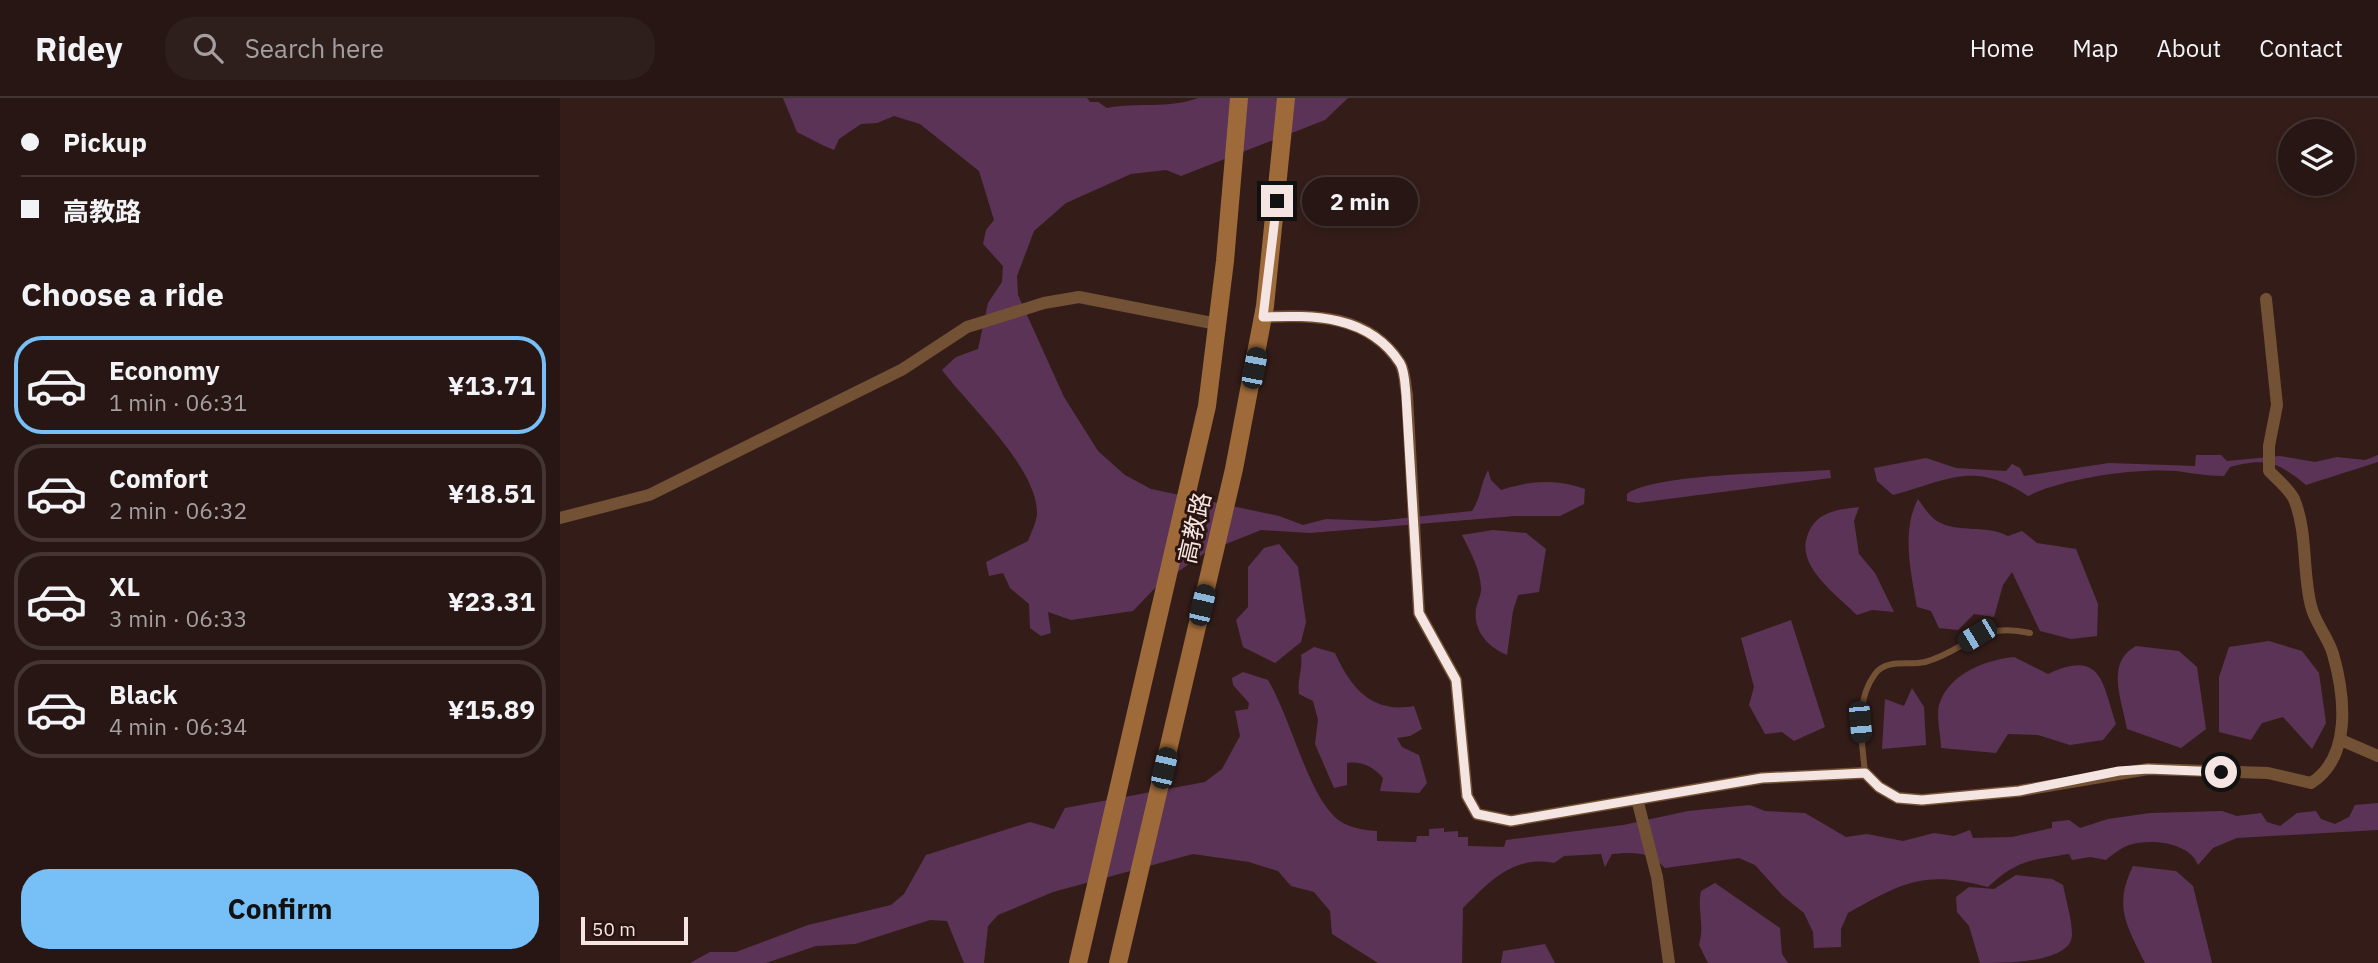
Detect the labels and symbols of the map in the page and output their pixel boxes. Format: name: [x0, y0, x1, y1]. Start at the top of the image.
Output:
callout: 2 min: [1302, 176, 1417, 226]
route end: [1261, 185, 1293, 217]
car: [1240, 345, 1269, 391]
street label: 高教路: [1170, 489, 1218, 566]
car: [1188, 582, 1217, 628]
car: [1954, 615, 2001, 655]
car: [1848, 700, 1873, 744]
car: [1150, 745, 1179, 791]
route start: [2205, 756, 2237, 788]
scale bar: [581, 914, 688, 946]

